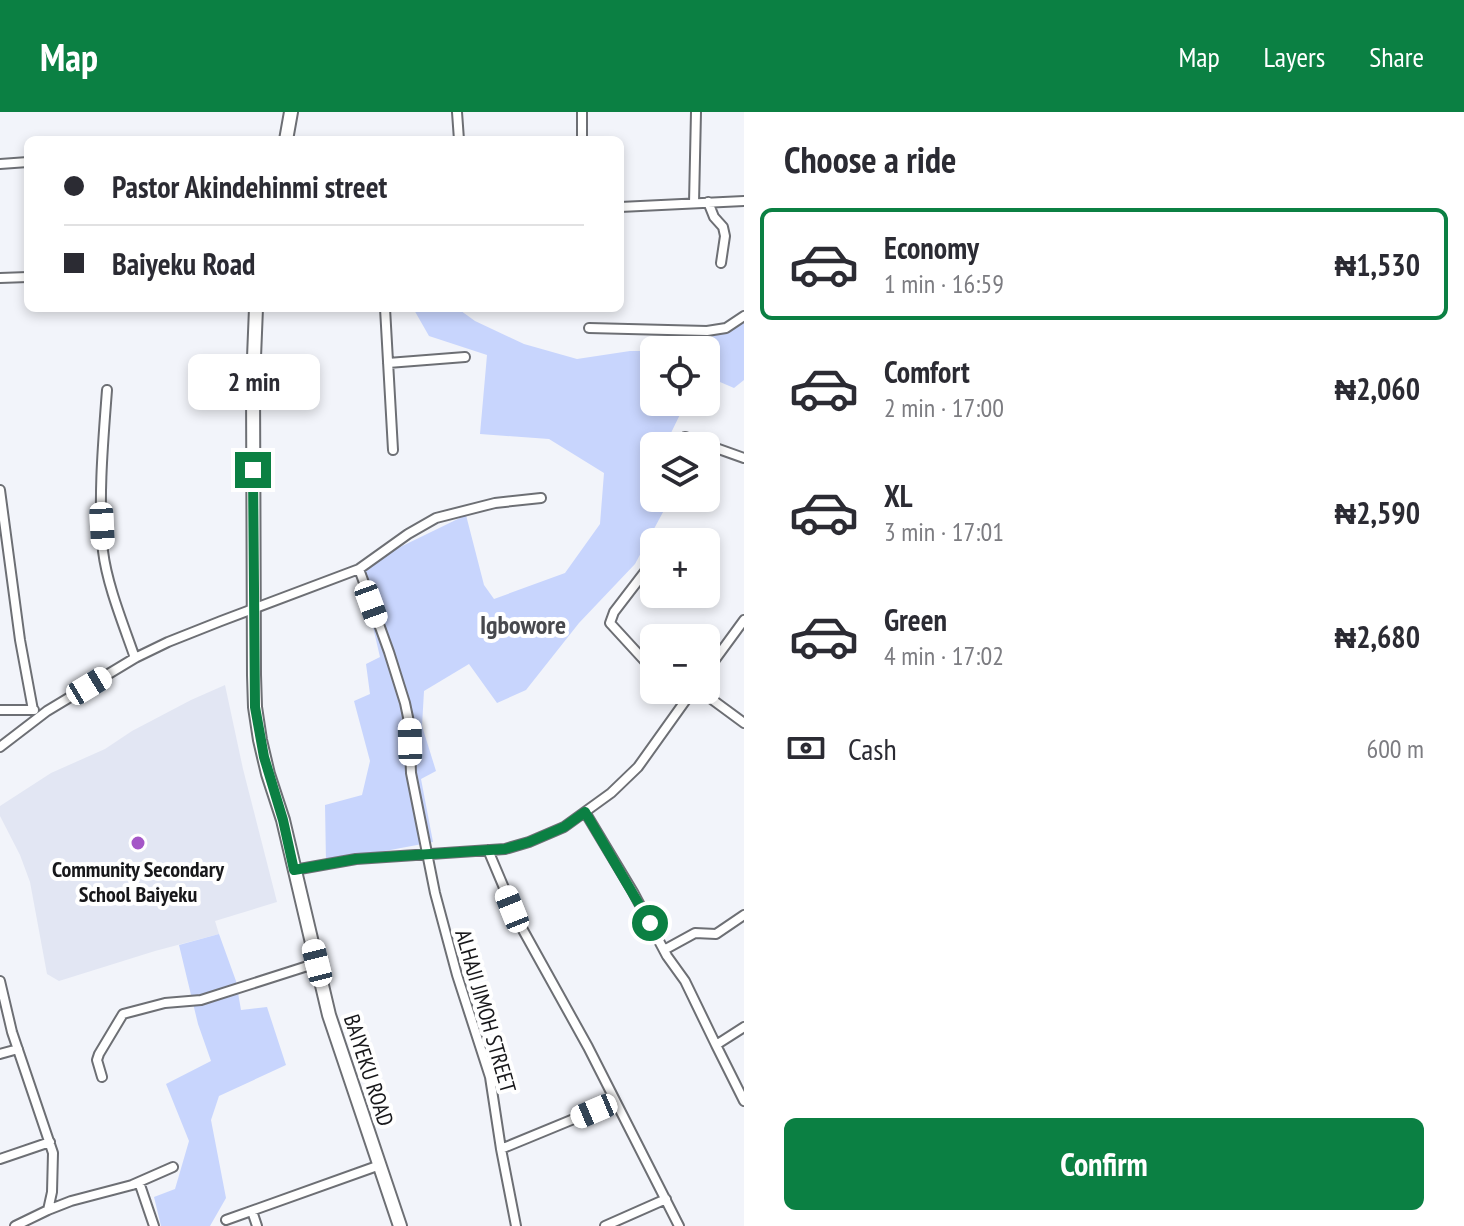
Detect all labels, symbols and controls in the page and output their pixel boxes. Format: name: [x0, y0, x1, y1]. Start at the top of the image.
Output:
text: Map: [40, 32, 98, 81]
text: Map: [1178, 38, 1220, 75]
text: Layers: [1264, 38, 1325, 75]
text: Share: [1369, 38, 1424, 75]
text: Choose a ride: [784, 136, 956, 183]
text: Pastor Akindehinmi street: [112, 167, 387, 206]
icon: car: [788, 228, 860, 300]
text: Economy: [884, 228, 979, 267]
text: Baiyeku Road: [112, 244, 255, 283]
text: ₦1,530: [1334, 245, 1420, 284]
text: 1 min · 16:59: [884, 267, 1004, 300]
map controls: [640, 336, 720, 704]
button: locate: [640, 336, 720, 416]
icon: car: [788, 352, 860, 424]
text: Comfort: [884, 352, 970, 391]
callout: 2 min: [187, 354, 319, 410]
text: 2 min: [228, 365, 280, 398]
text: ₦2,060: [1334, 369, 1420, 408]
text: 2 min · 17:00: [884, 391, 1004, 424]
button: layers: [640, 432, 720, 512]
route end: [235, 452, 271, 488]
icon: car: [788, 476, 860, 548]
text: XL: [884, 476, 913, 515]
text: ₦2,590: [1334, 493, 1420, 532]
car: [89, 501, 115, 551]
text: 3 min · 17:01: [884, 515, 1004, 548]
button: +: [640, 528, 720, 608]
car: [352, 577, 390, 631]
icon: car: [788, 600, 860, 672]
text: Green: [884, 600, 947, 639]
district label: Igbowore: [480, 608, 566, 641]
text: ₦2,680: [1334, 617, 1420, 656]
button: −: [640, 624, 720, 704]
text: 4 min · 17:02: [884, 639, 1004, 672]
car: [62, 663, 116, 709]
car: [398, 718, 422, 766]
icon: cash: [784, 726, 828, 770]
text: Cash: [848, 729, 897, 768]
text: 600 m: [1366, 732, 1424, 765]
marker: Community Secondary School Baiyeku: [129, 834, 147, 852]
place label: Community Secondary School Baiyeku: [52, 855, 225, 908]
car: [492, 882, 532, 936]
route start: [632, 905, 668, 941]
street label: ALHAJI JIMOH STREET: [449, 926, 523, 1096]
car: [300, 937, 334, 989]
street label: BAIYEKU ROAD: [338, 1011, 400, 1129]
car: [567, 1091, 621, 1131]
button: Confirm: [784, 1118, 1424, 1210]

